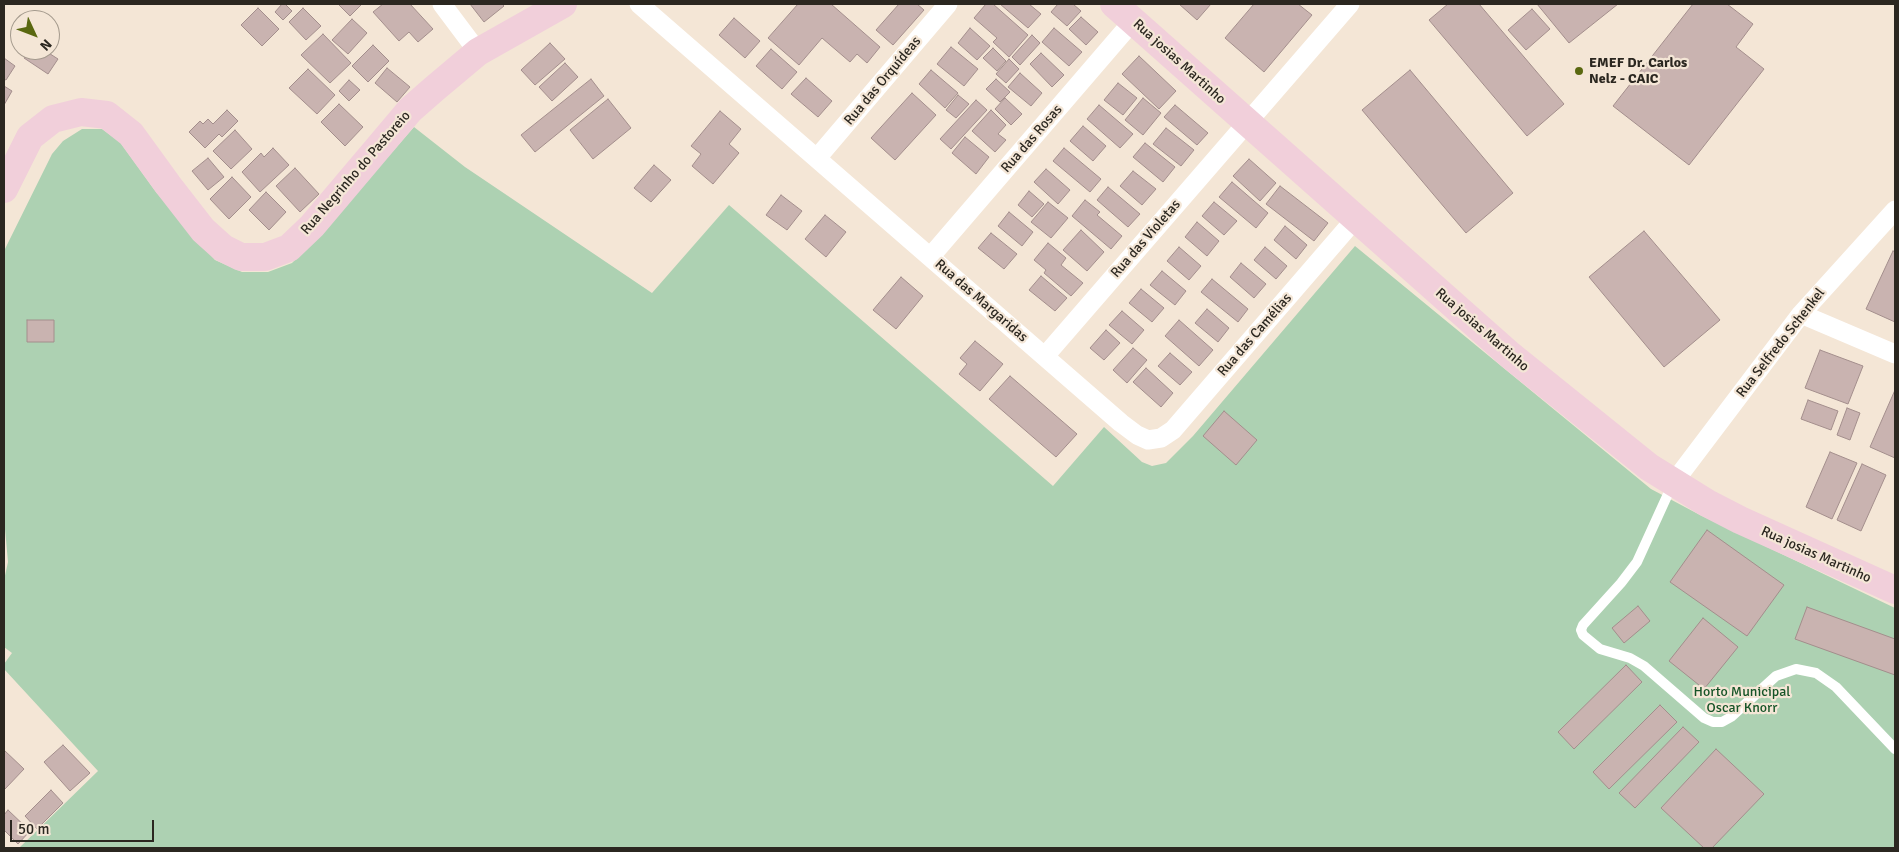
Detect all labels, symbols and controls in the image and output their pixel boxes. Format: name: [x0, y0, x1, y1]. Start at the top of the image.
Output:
north arrow: [10, 10, 60, 60]
street label: Rua josias Martinho: [1129, 16, 1229, 108]
street label: Rua das Orquídeas: [841, 33, 925, 129]
text: N: [36, 36, 55, 54]
place label: EMEF Dr. Carlos Nelz - CAIC: [1589, 55, 1687, 88]
marker: EMEF Dr. Carlos Nelz - CAIC: [1573, 65, 1585, 77]
street label: Rua das Rosas: [998, 102, 1066, 176]
street label: Rua Negrinho do Pastoreio: [298, 108, 414, 238]
street label: Rua das Violetas: [1108, 197, 1184, 281]
street label: Rua das Margaridas: [931, 256, 1031, 346]
street label: Rua josias Martinho: [1432, 285, 1532, 375]
street label: Rua Selfredo Schenkel: [1733, 285, 1829, 401]
street label: Rua das Camélias: [1214, 290, 1296, 380]
street label: Rua josias Martinho: [1758, 523, 1874, 587]
park label: Horto Municipal Oscar Knorr: [1694, 684, 1790, 716]
scale bar: [12, 810, 156, 842]
text: 50 m: [18, 820, 49, 838]

